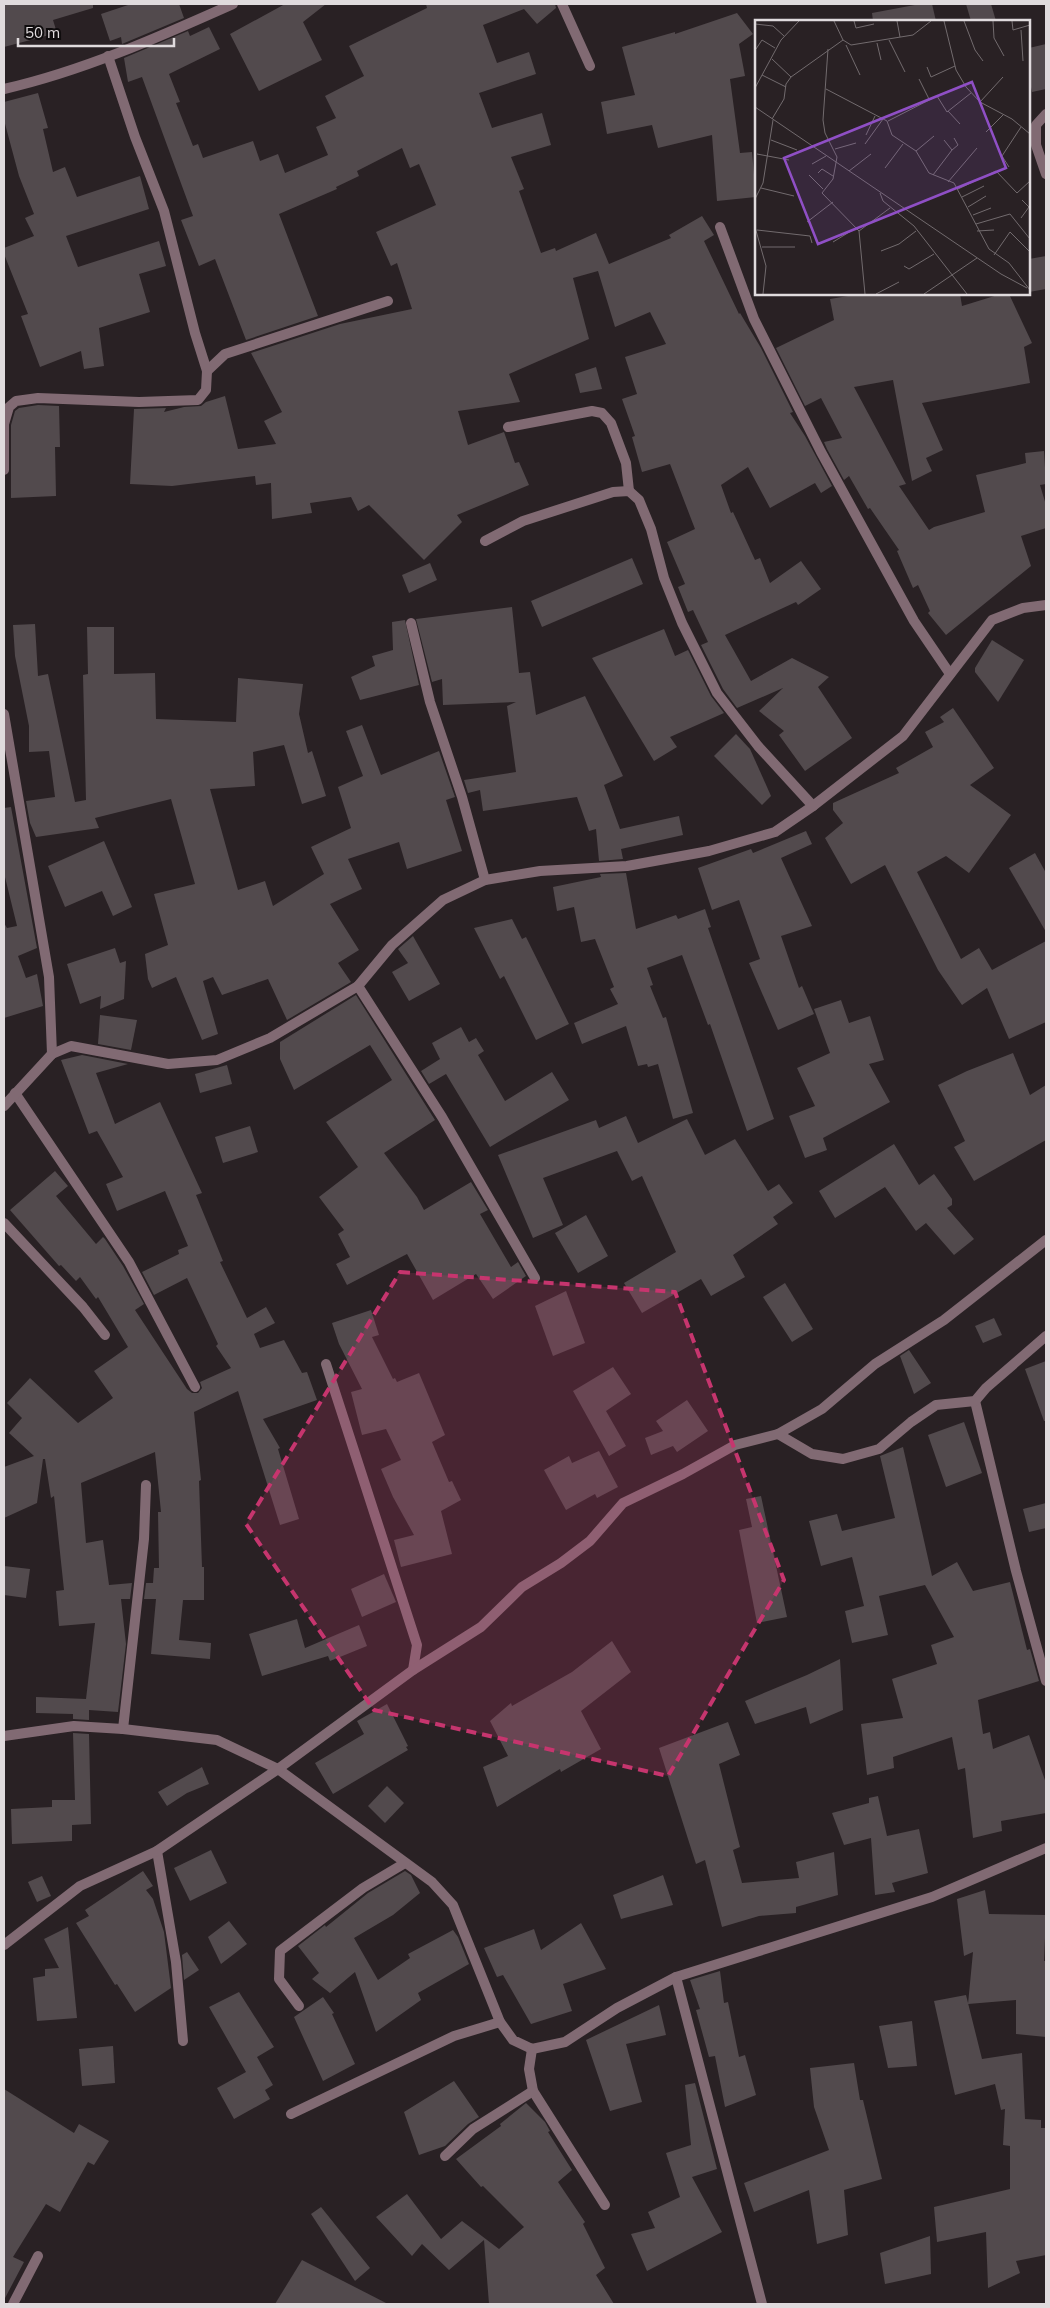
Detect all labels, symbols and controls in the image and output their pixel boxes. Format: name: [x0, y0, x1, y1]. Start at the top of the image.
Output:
scale bar: [18, 15, 174, 47]
inset map: [755, 20, 1030, 295]
text: 50 m: [25, 23, 60, 42]

